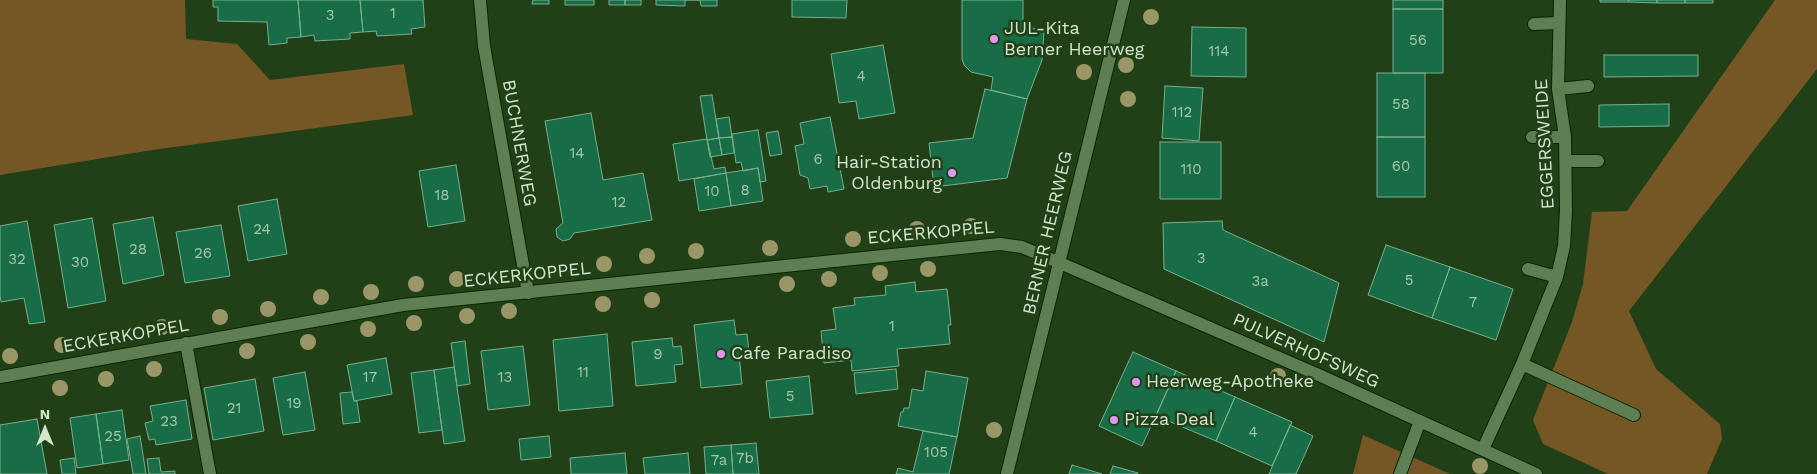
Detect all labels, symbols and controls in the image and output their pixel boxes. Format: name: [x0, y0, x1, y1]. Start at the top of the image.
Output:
house number: 1: [390, 5, 396, 23]
house number: 3: [326, 7, 334, 25]
place label: JUL-Kita Berner Heerweg: [1004, 18, 1144, 60]
house number: 56: [1409, 32, 1427, 50]
marker: JUL-Kita Berner Heerweg: [988, 33, 1000, 45]
house number: 114: [1209, 43, 1229, 61]
house number: 4: [856, 68, 866, 86]
street label: BUCHNERWEG: [497, 78, 541, 208]
street label: EGGERSWEIDE: [1531, 78, 1559, 210]
house number: 58: [1392, 96, 1410, 114]
house number: 112: [1172, 104, 1192, 122]
house number: 14: [569, 145, 585, 163]
street label: BERNER HEERWEG: [1019, 149, 1077, 317]
house number: 6: [813, 151, 823, 169]
place label: Hair-Station Oldenburg: [836, 152, 942, 194]
house number: 60: [1392, 158, 1410, 176]
house number: 110: [1180, 161, 1202, 179]
marker: Hair-Station Oldenburg: [946, 167, 958, 179]
house number: 8: [740, 182, 750, 200]
house number: 10: [704, 183, 720, 201]
house number: 18: [434, 187, 450, 205]
house number: 12: [612, 194, 626, 212]
street label: ECKERKOPPEL: [866, 217, 996, 249]
house number: 24: [253, 221, 271, 239]
house number: 28: [129, 241, 147, 259]
house number: 26: [194, 245, 212, 263]
house number: 3: [1197, 250, 1205, 268]
house number: 32: [8, 251, 26, 269]
house number: 30: [71, 254, 89, 272]
street label: ECKERKOPPEL: [462, 258, 592, 292]
house number: 5: [1405, 272, 1413, 290]
house number: 3a: [1251, 273, 1269, 291]
house number: 7: [1469, 294, 1477, 312]
street label: PULVERHOFSWEG: [1229, 309, 1383, 393]
street label: ECKERKOPPEL: [61, 314, 191, 358]
house number: 1: [889, 318, 895, 336]
place label: Cafe Paradiso: [731, 343, 852, 365]
house number: 9: [653, 346, 663, 364]
marker: Cafe Paradiso: [715, 348, 727, 360]
house number: 11: [577, 364, 589, 382]
house number: 17: [363, 369, 377, 387]
house number: 13: [498, 369, 512, 387]
place label: Heerweg-Apotheke: [1146, 371, 1314, 393]
marker: Heerweg-Apotheke: [1130, 376, 1142, 388]
house number: 5: [786, 388, 794, 406]
house number: 19: [286, 395, 302, 413]
house number: 21: [227, 400, 241, 418]
north arrow: [20, 404, 70, 454]
text: N: [40, 406, 50, 422]
place label: Pizza Deal: [1124, 409, 1214, 431]
house number: 23: [160, 413, 178, 431]
marker: Pizza Deal: [1108, 414, 1120, 426]
house number: 4: [1248, 424, 1258, 442]
house number: 25: [104, 428, 122, 446]
house number: 105: [924, 444, 948, 462]
house number: 7b: [736, 450, 754, 468]
house number: 7a: [711, 452, 727, 470]

